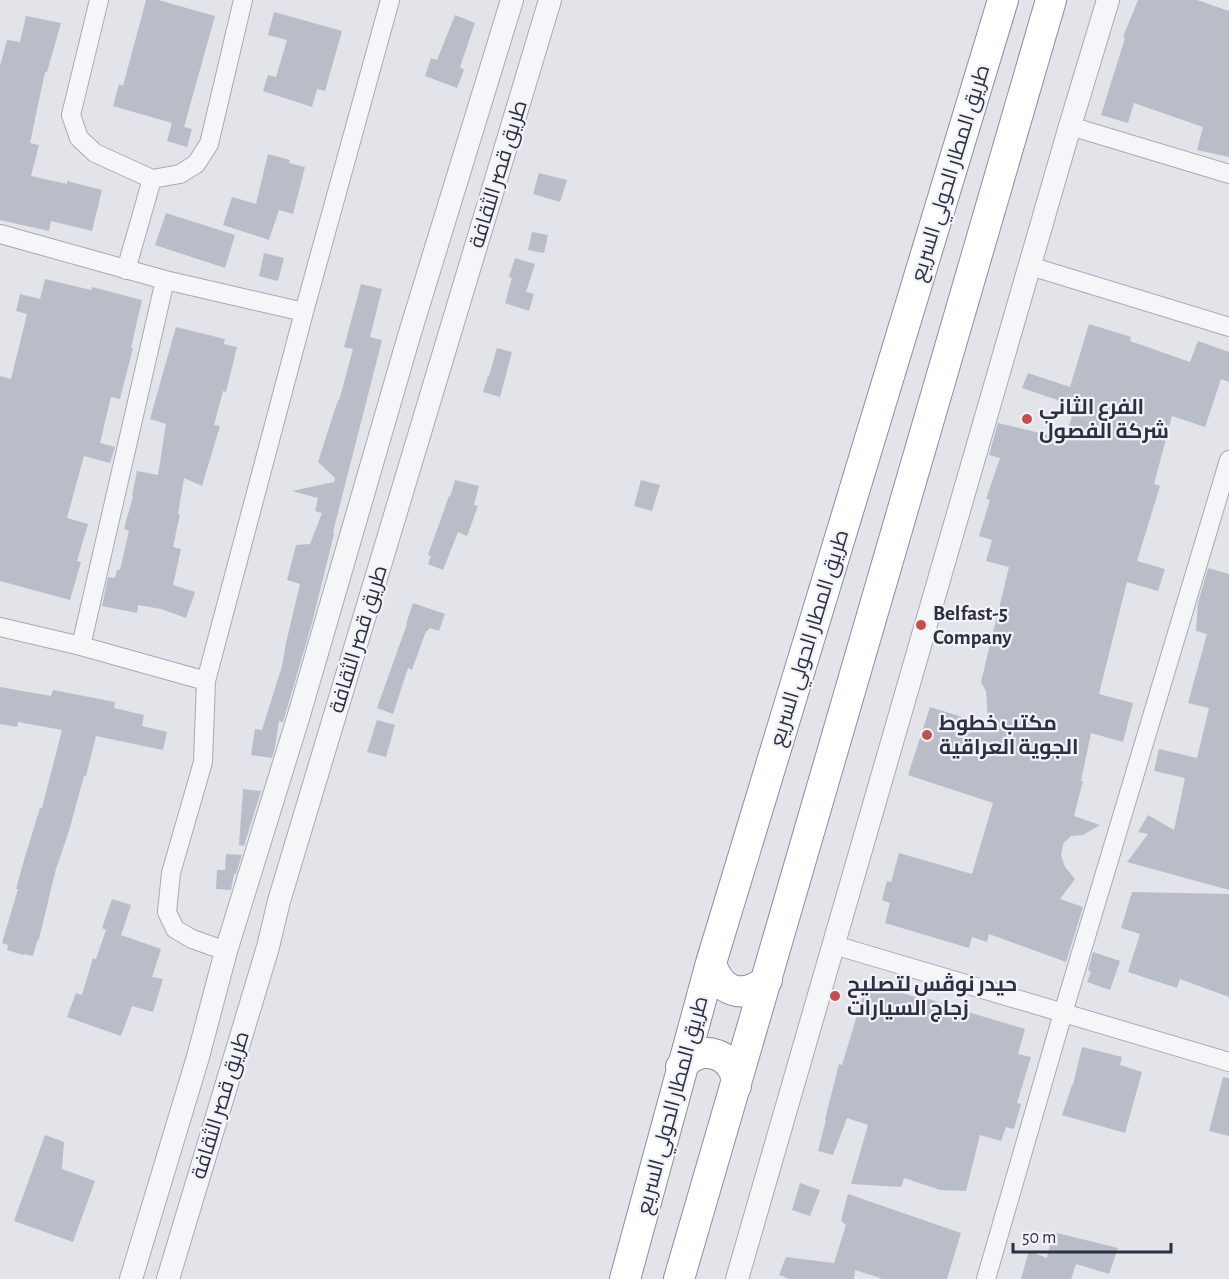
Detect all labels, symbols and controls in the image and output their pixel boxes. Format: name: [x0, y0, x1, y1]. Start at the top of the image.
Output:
street label: طريق المطار الحولي السريع: [908, 62, 998, 285]
street label: طريق قصر الثقافة: [466, 98, 533, 251]
place label: الفرع الثاني شركة الفصول: [1039, 396, 1169, 444]
marker: الفرع الثاني شركة الفصول: [1020, 412, 1034, 426]
street label: طريق المطار الحولي السريع: [767, 527, 857, 750]
street label: طريق قصر الثقافة: [326, 563, 393, 716]
place label: Belfast-5 Company: [933, 603, 1012, 648]
marker: Belfast-5 Company: [914, 618, 928, 632]
place label: مكتب خطوط الجوية العراقية: [939, 713, 1079, 760]
marker: مكتب خطوط الجوية العراقية: [920, 728, 934, 742]
place label: حيدر نوڤس لتصليح زجاج السيارات: [847, 973, 1017, 1022]
marker: حيدر نوڤس لتصليح زجاج السيارات: [828, 989, 842, 1003]
street label: طريق المطار الحولي السريع: [633, 994, 717, 1218]
street label: طريق قصر الثقافة: [188, 1029, 255, 1182]
scale bar: [1013, 1216, 1170, 1254]
text: 50 m: [1022, 1229, 1056, 1247]

